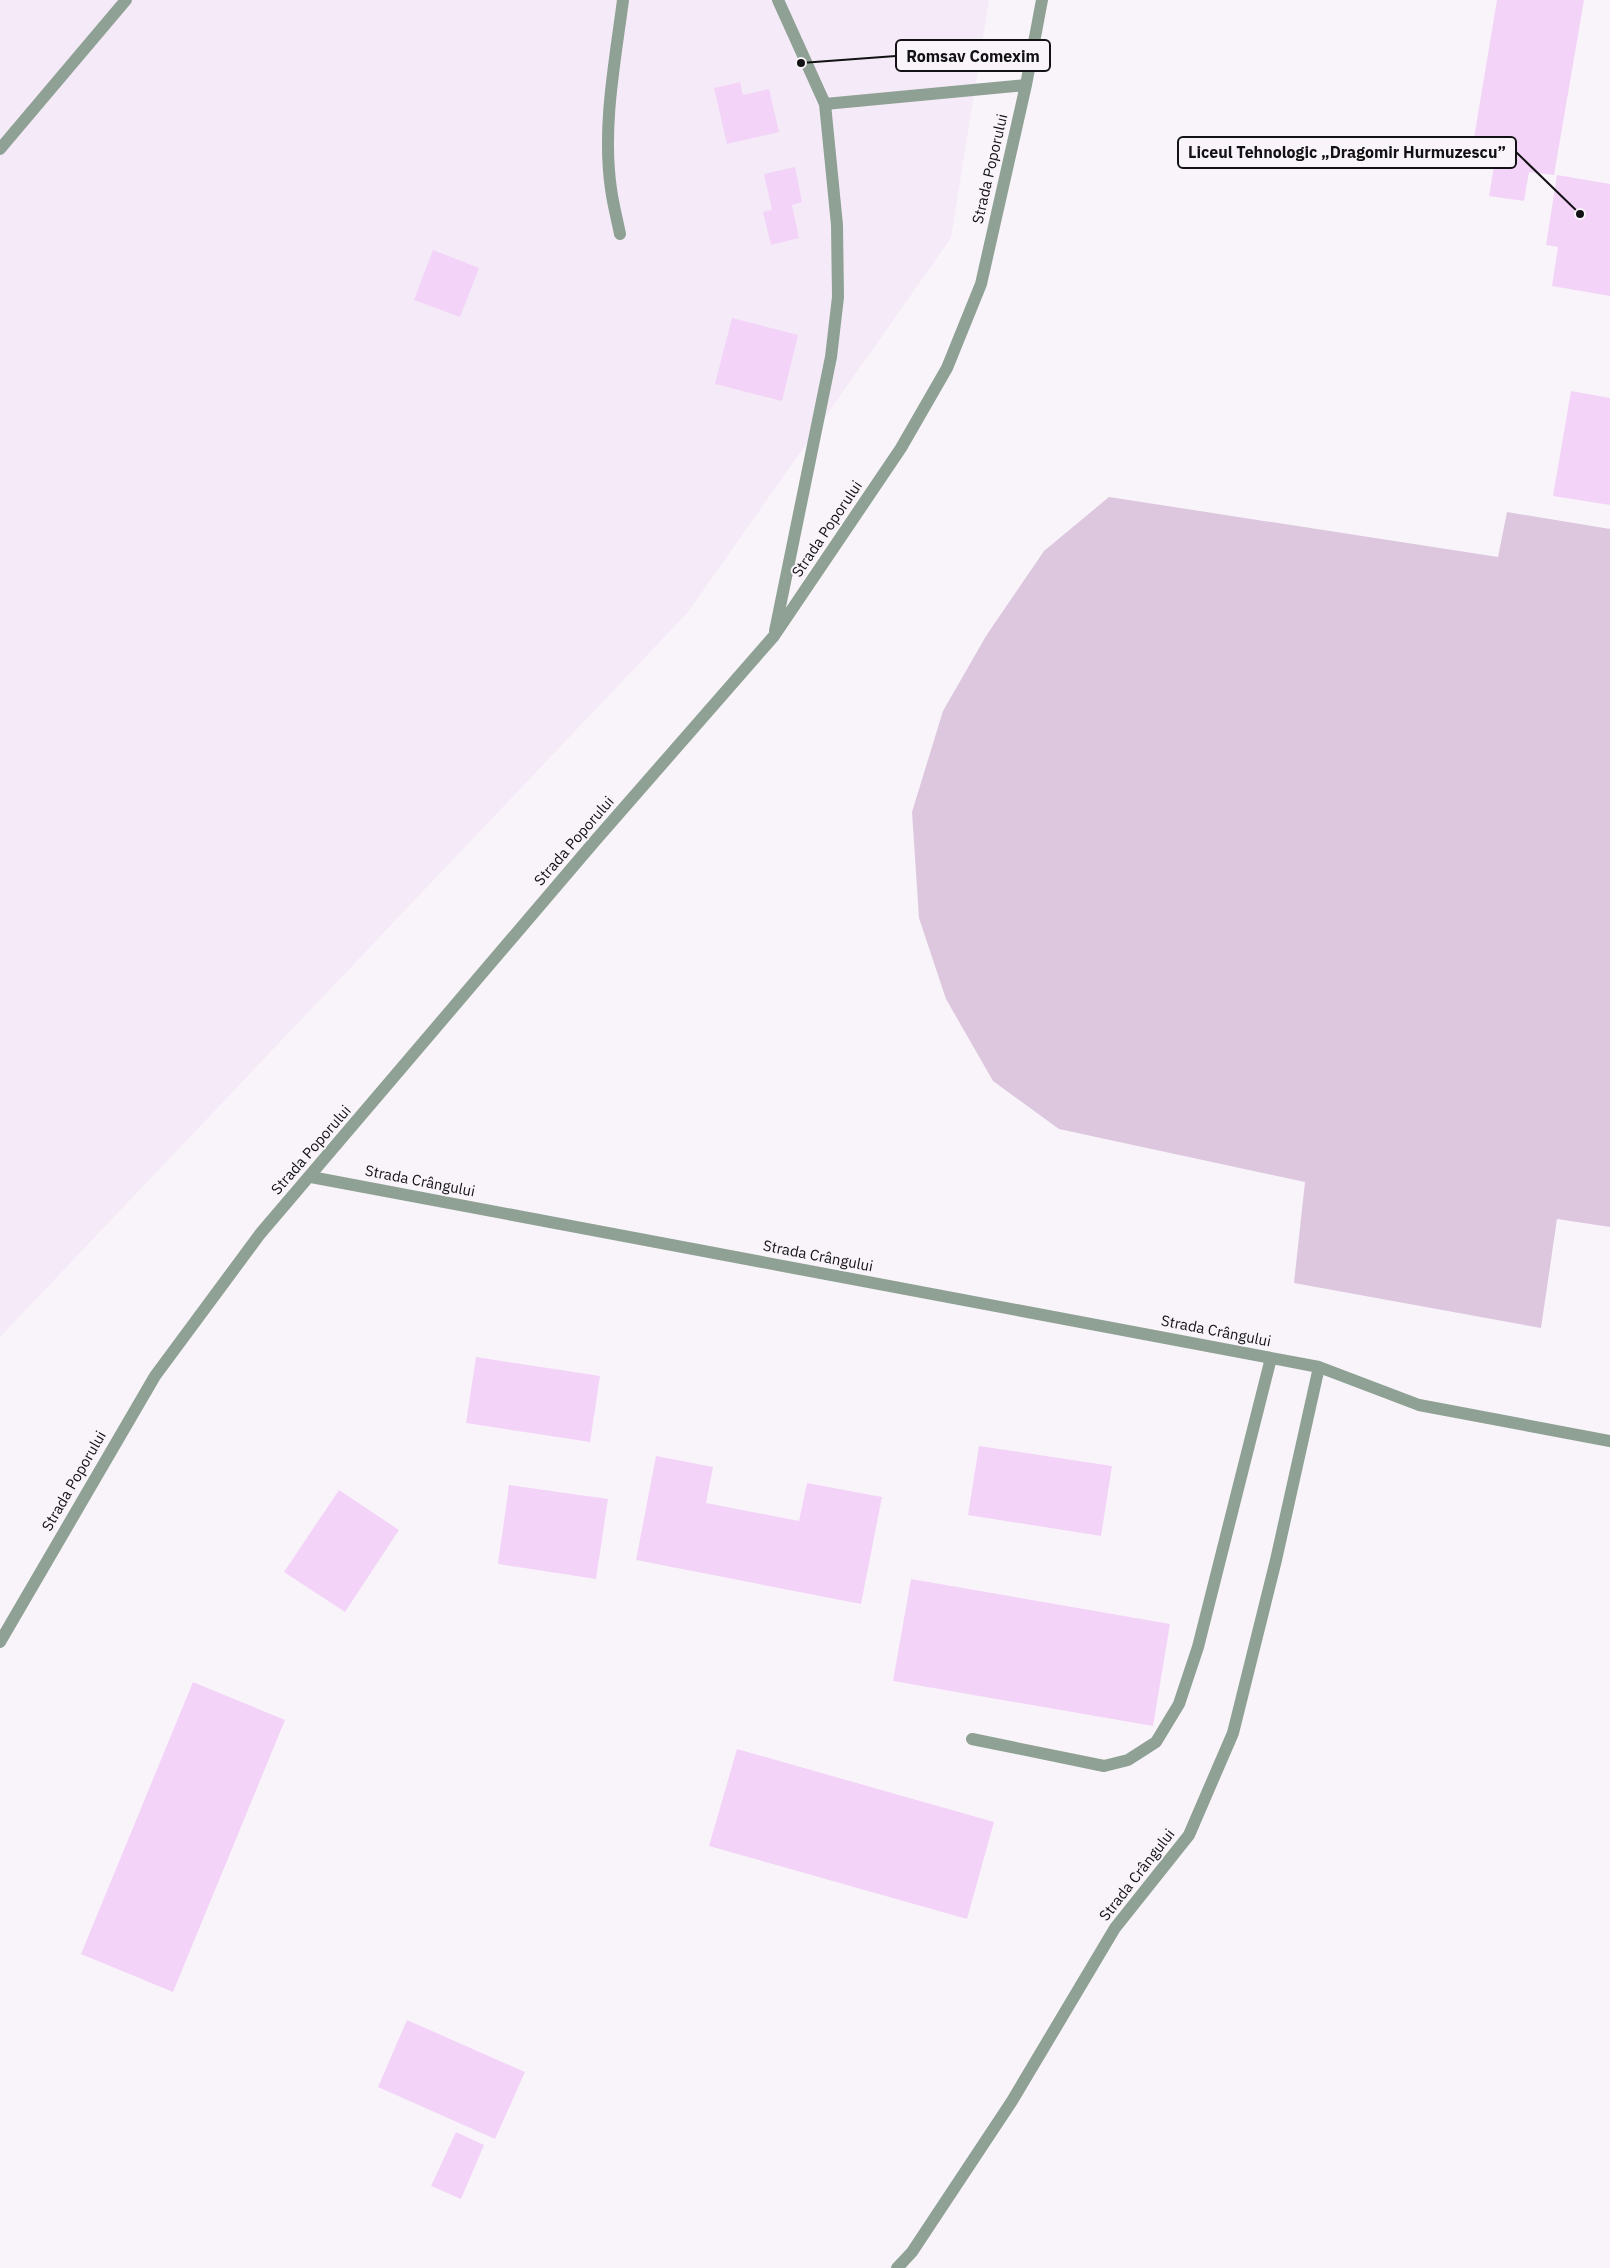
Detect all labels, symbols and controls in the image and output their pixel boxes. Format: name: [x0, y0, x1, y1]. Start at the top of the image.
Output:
callout: Romsav Comexim: [896, 40, 1050, 71]
text: Romsav Comexim: [906, 46, 1040, 66]
street label: Strada Poporului: [968, 112, 1011, 226]
callout: Liceul Tehnologic „Dragomir Hurmuzescu”: [1178, 137, 1516, 168]
text: Liceul Tehnologic „Dragomir Hurmuzescu”: [1188, 142, 1506, 162]
street label: Strada Poporului: [787, 477, 866, 581]
street label: Strada Poporului: [530, 792, 618, 889]
street label: Strada Poporului: [267, 1101, 355, 1198]
street label: Strada Crângului: [363, 1161, 477, 1200]
street label: Strada Crângului: [761, 1236, 875, 1275]
street label: Strada Crângului: [1159, 1311, 1273, 1350]
street label: Strada Poporului: [37, 1427, 110, 1534]
street label: Strada Crângului: [1095, 1825, 1178, 1925]

